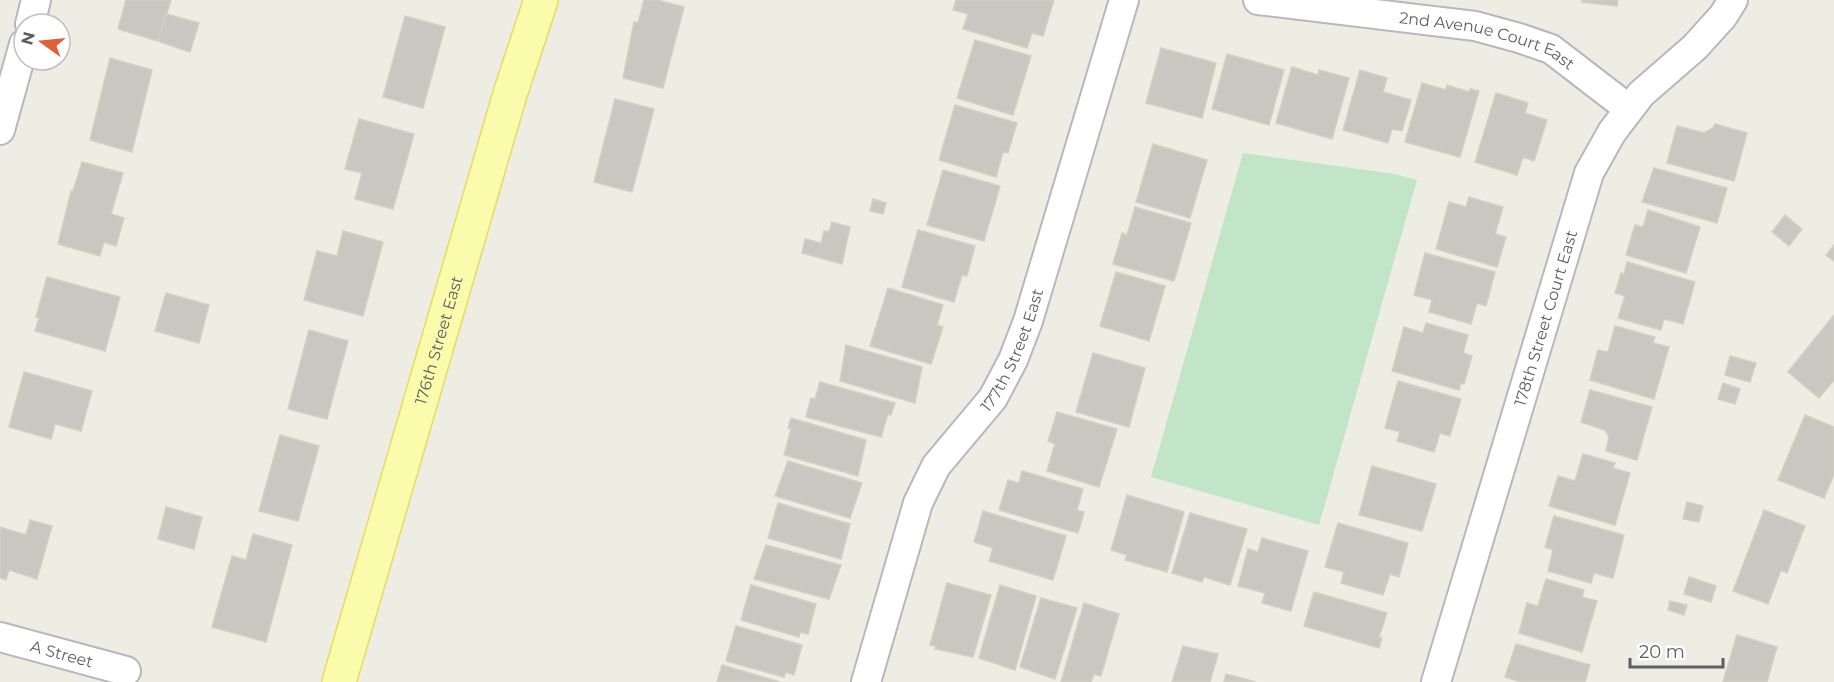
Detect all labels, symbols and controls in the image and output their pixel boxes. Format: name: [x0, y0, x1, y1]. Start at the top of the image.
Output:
street label: 2nd Avenue Court East: [1398, 8, 1579, 74]
north arrow: [12, 12, 72, 72]
text: N: [17, 30, 39, 47]
street label: 178th Street Court East: [1510, 227, 1581, 408]
street label: 176th Street East: [411, 273, 467, 407]
street label: 177th Street East: [977, 286, 1047, 416]
scale bar: [1630, 631, 1723, 669]
street label: A Street: [28, 637, 96, 672]
text: 20 m: [1639, 641, 1685, 663]

